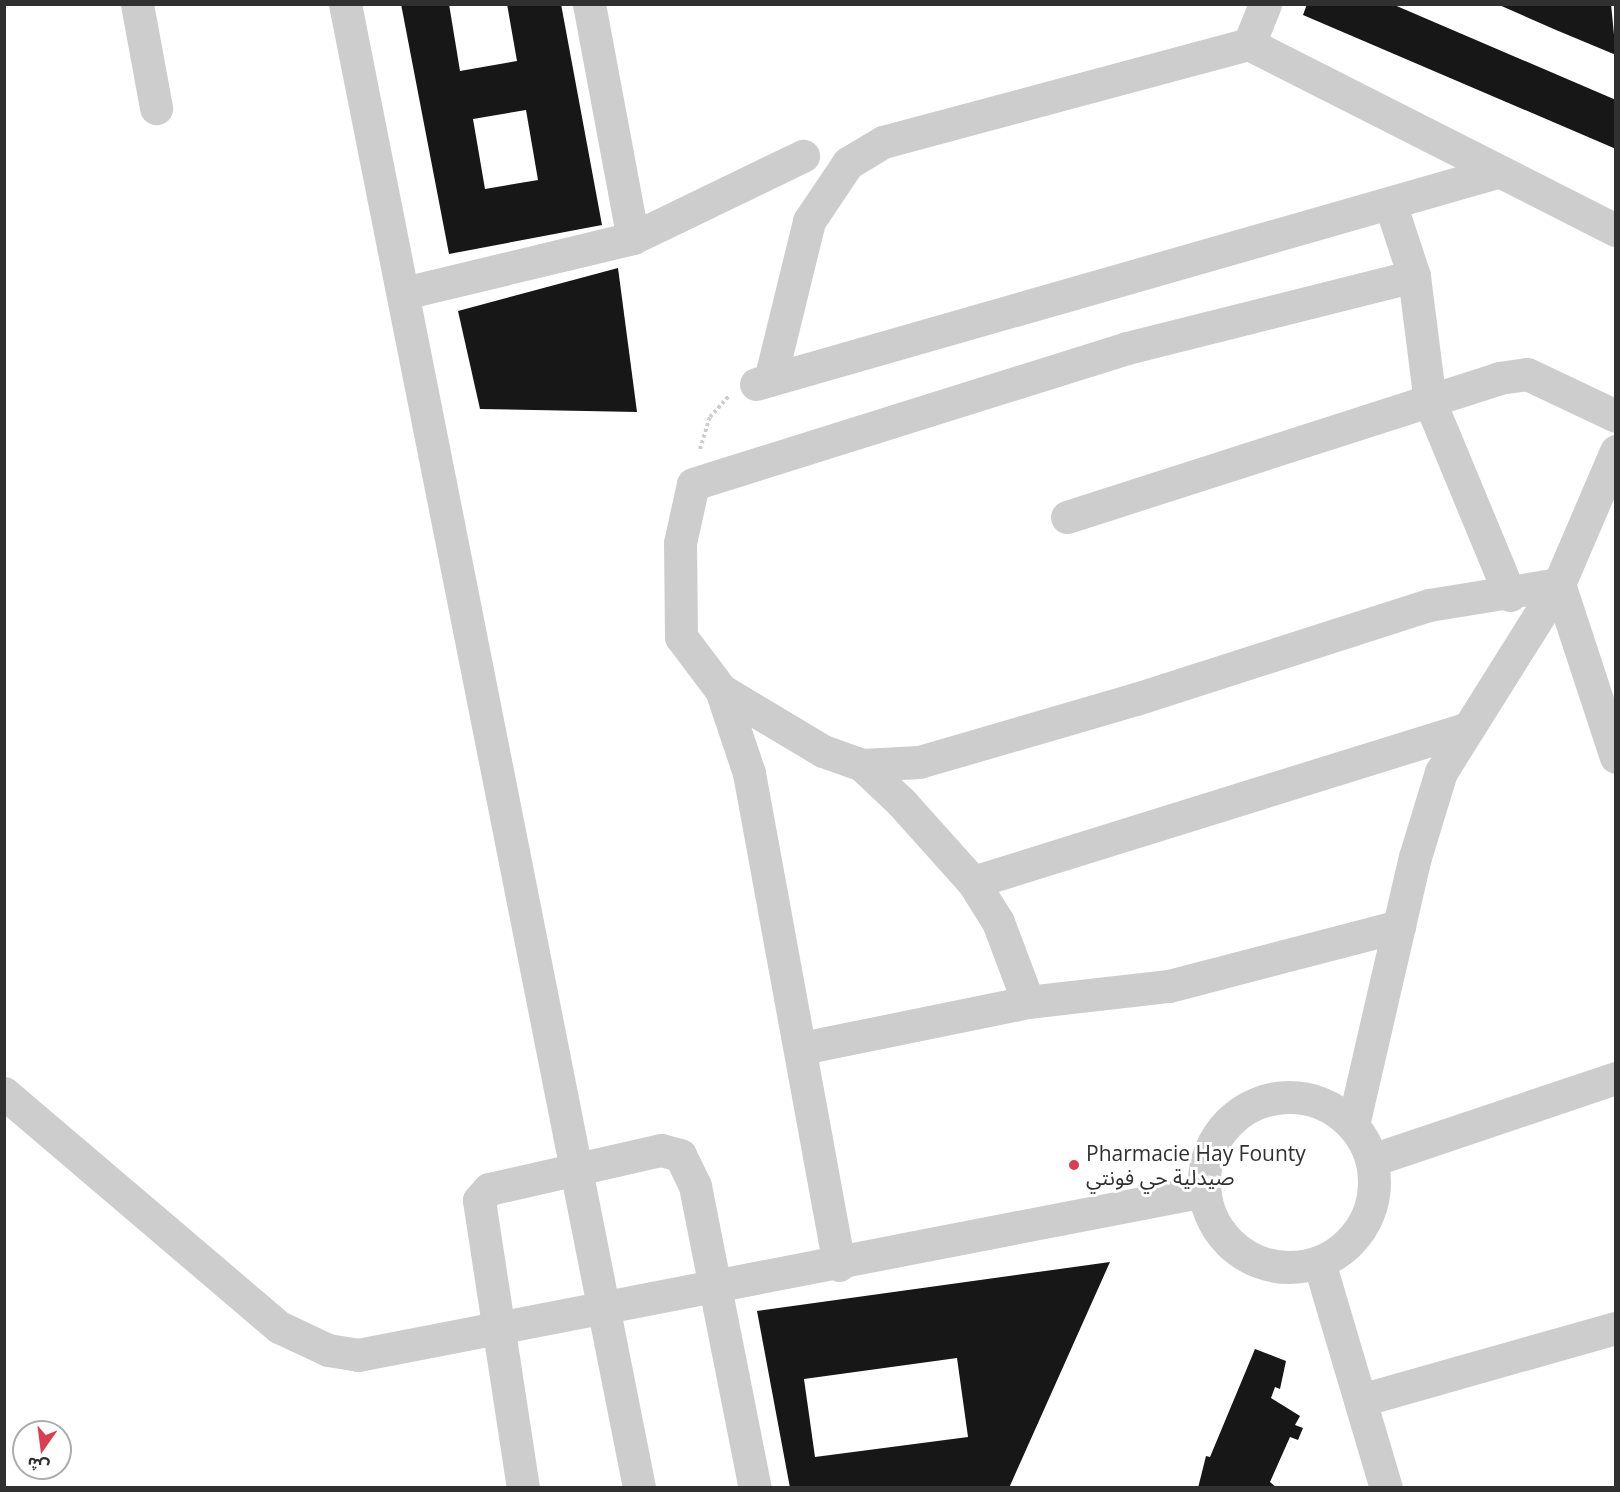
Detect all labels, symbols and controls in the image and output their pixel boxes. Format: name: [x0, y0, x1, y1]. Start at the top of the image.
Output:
place label: Pharmacie Hay Founty صيدلية حي فونتي: [1086, 1140, 1306, 1190]
marker: Pharmacie Hay Founty صيدلية حي فونتي: [1067, 1158, 1081, 1172]
north arrow: [12, 1420, 72, 1480]
text: ش: [25, 1452, 51, 1479]

